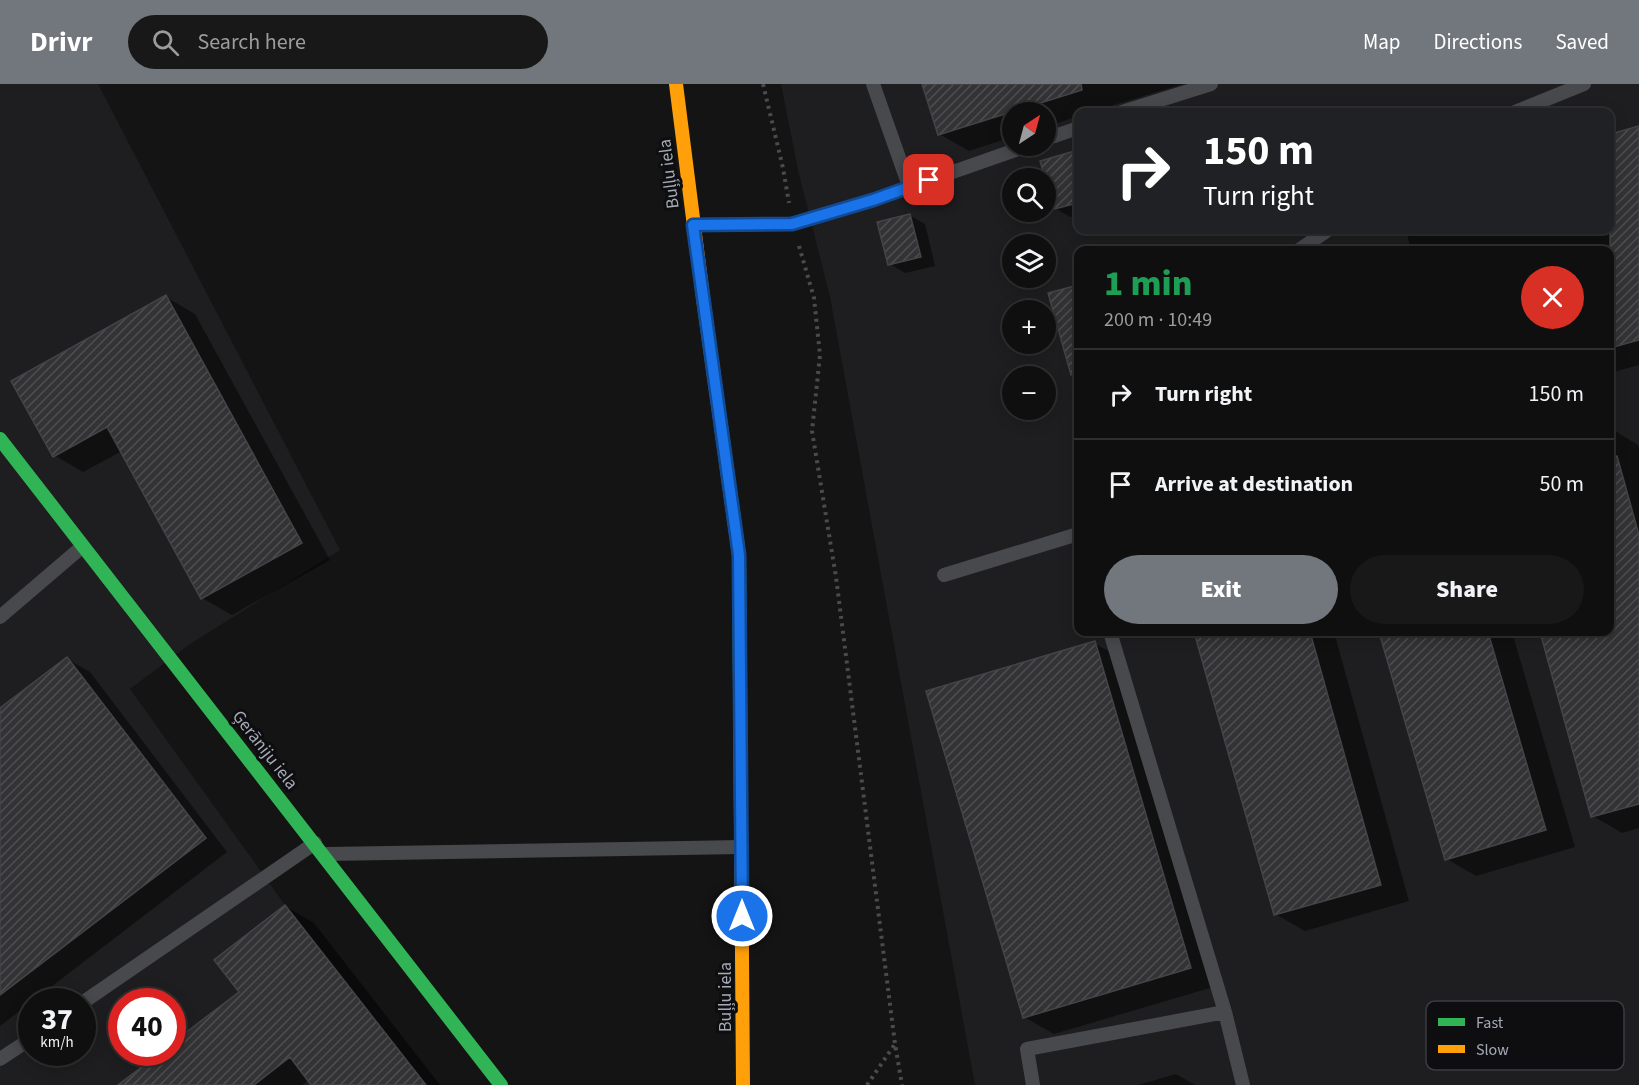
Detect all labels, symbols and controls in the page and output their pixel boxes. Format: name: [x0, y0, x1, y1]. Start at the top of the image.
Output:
search box: [128, 15, 548, 69]
text: Drivr: [30, 22, 92, 62]
icon: search: [149, 26, 182, 59]
text: Search here: [197, 26, 306, 58]
text: Map: [1363, 27, 1401, 57]
text: Directions: [1434, 27, 1522, 57]
text: Saved: [1555, 27, 1609, 57]
north arrow: [1002, 102, 1056, 156]
map controls: [1002, 102, 1056, 420]
text: 150 m: [1203, 121, 1314, 181]
icon: right: [1104, 132, 1182, 210]
street label: Buļļu iela: [652, 138, 686, 210]
pin: [903, 154, 954, 205]
icon: arrive: [912, 163, 945, 196]
button: search: [1002, 168, 1056, 222]
text: Turn right: [1203, 177, 1314, 216]
button: layers: [1002, 234, 1056, 288]
text: 1 min: [1104, 258, 1192, 309]
button: close: [1521, 266, 1584, 329]
button: +: [1002, 300, 1056, 354]
text: 200 m · 10:49: [1104, 306, 1212, 334]
button: −: [1002, 366, 1056, 420]
icon: right: [1104, 378, 1137, 411]
text: Turn right: [1155, 378, 1252, 410]
text: 150 m: [1529, 378, 1584, 410]
icon: arrive: [1104, 468, 1137, 501]
text: Arrive at destination: [1155, 468, 1353, 500]
text: 50 m: [1539, 468, 1584, 500]
button: Exit: [1104, 555, 1338, 624]
button: Share: [1350, 555, 1584, 624]
street label: Ģerāniju iela: [226, 705, 304, 795]
position arrow: [710, 884, 774, 948]
street label: Buļļu iela: [713, 962, 738, 1032]
speed limit sign: 40: [108, 988, 186, 1066]
text: 37: [41, 998, 73, 1041]
legend: [1426, 1001, 1624, 1070]
text: Fast: [1476, 1012, 1504, 1034]
text: km/h: [40, 1032, 74, 1053]
text: Slow: [1476, 1039, 1509, 1061]

